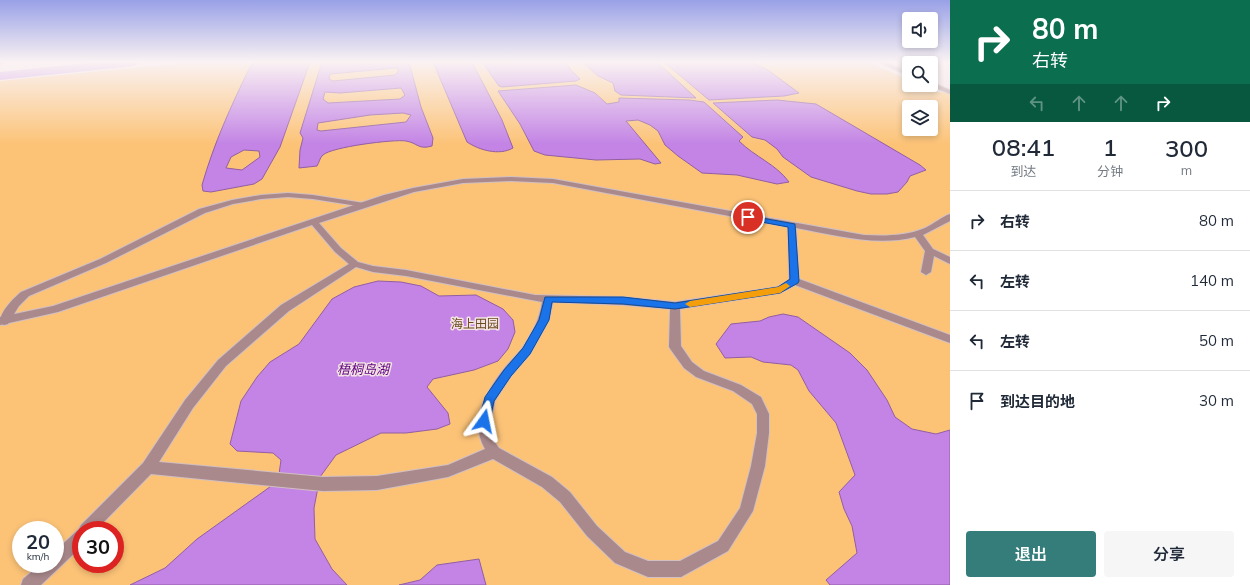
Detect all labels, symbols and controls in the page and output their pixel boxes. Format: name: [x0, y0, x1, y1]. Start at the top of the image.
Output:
text: 80 m: [1032, 11, 1098, 46]
map controls: [902, 12, 938, 136]
button: sound: [902, 12, 938, 48]
icon: right: [966, 16, 1018, 68]
text: 右转: [1032, 49, 1068, 72]
button: search: [902, 56, 938, 92]
icon: left: [1026, 92, 1048, 114]
icon: ahead: [1068, 92, 1090, 114]
icon: ahead: [1110, 92, 1132, 114]
icon: right: [1152, 92, 1174, 114]
button: layers: [902, 100, 938, 136]
text: 08:41: [992, 132, 1055, 162]
text: 1: [1103, 132, 1117, 162]
text: 300: [1165, 133, 1208, 163]
text: m: [1181, 162, 1192, 178]
text: 到达: [1011, 163, 1037, 179]
text: 分钟: [1097, 163, 1123, 179]
pin: [731, 200, 765, 234]
icon: arrive: [737, 206, 759, 228]
icon: right: [966, 210, 988, 232]
text: 80 m: [1199, 211, 1234, 230]
text: 右转: [1000, 212, 1030, 231]
icon: left: [966, 270, 988, 292]
text: 140 m: [1190, 271, 1234, 290]
text: 左转: [1000, 272, 1030, 291]
park label: 海上田园: [451, 316, 499, 331]
icon: left: [966, 330, 988, 352]
text: 50 m: [1199, 331, 1234, 350]
text: 左转: [1000, 332, 1030, 351]
water label: 梧桐岛湖: [337, 361, 391, 377]
icon: arrive: [966, 390, 988, 412]
text: 30 m: [1199, 391, 1234, 410]
text: 到达目的地: [1000, 392, 1075, 411]
position arrow: [463, 400, 505, 442]
speed limit sign: 30: [72, 521, 124, 573]
text: 20: [26, 529, 50, 554]
button: 退出: [966, 531, 1096, 577]
button: 分享: [1104, 531, 1234, 577]
text: km/h: [27, 550, 49, 563]

